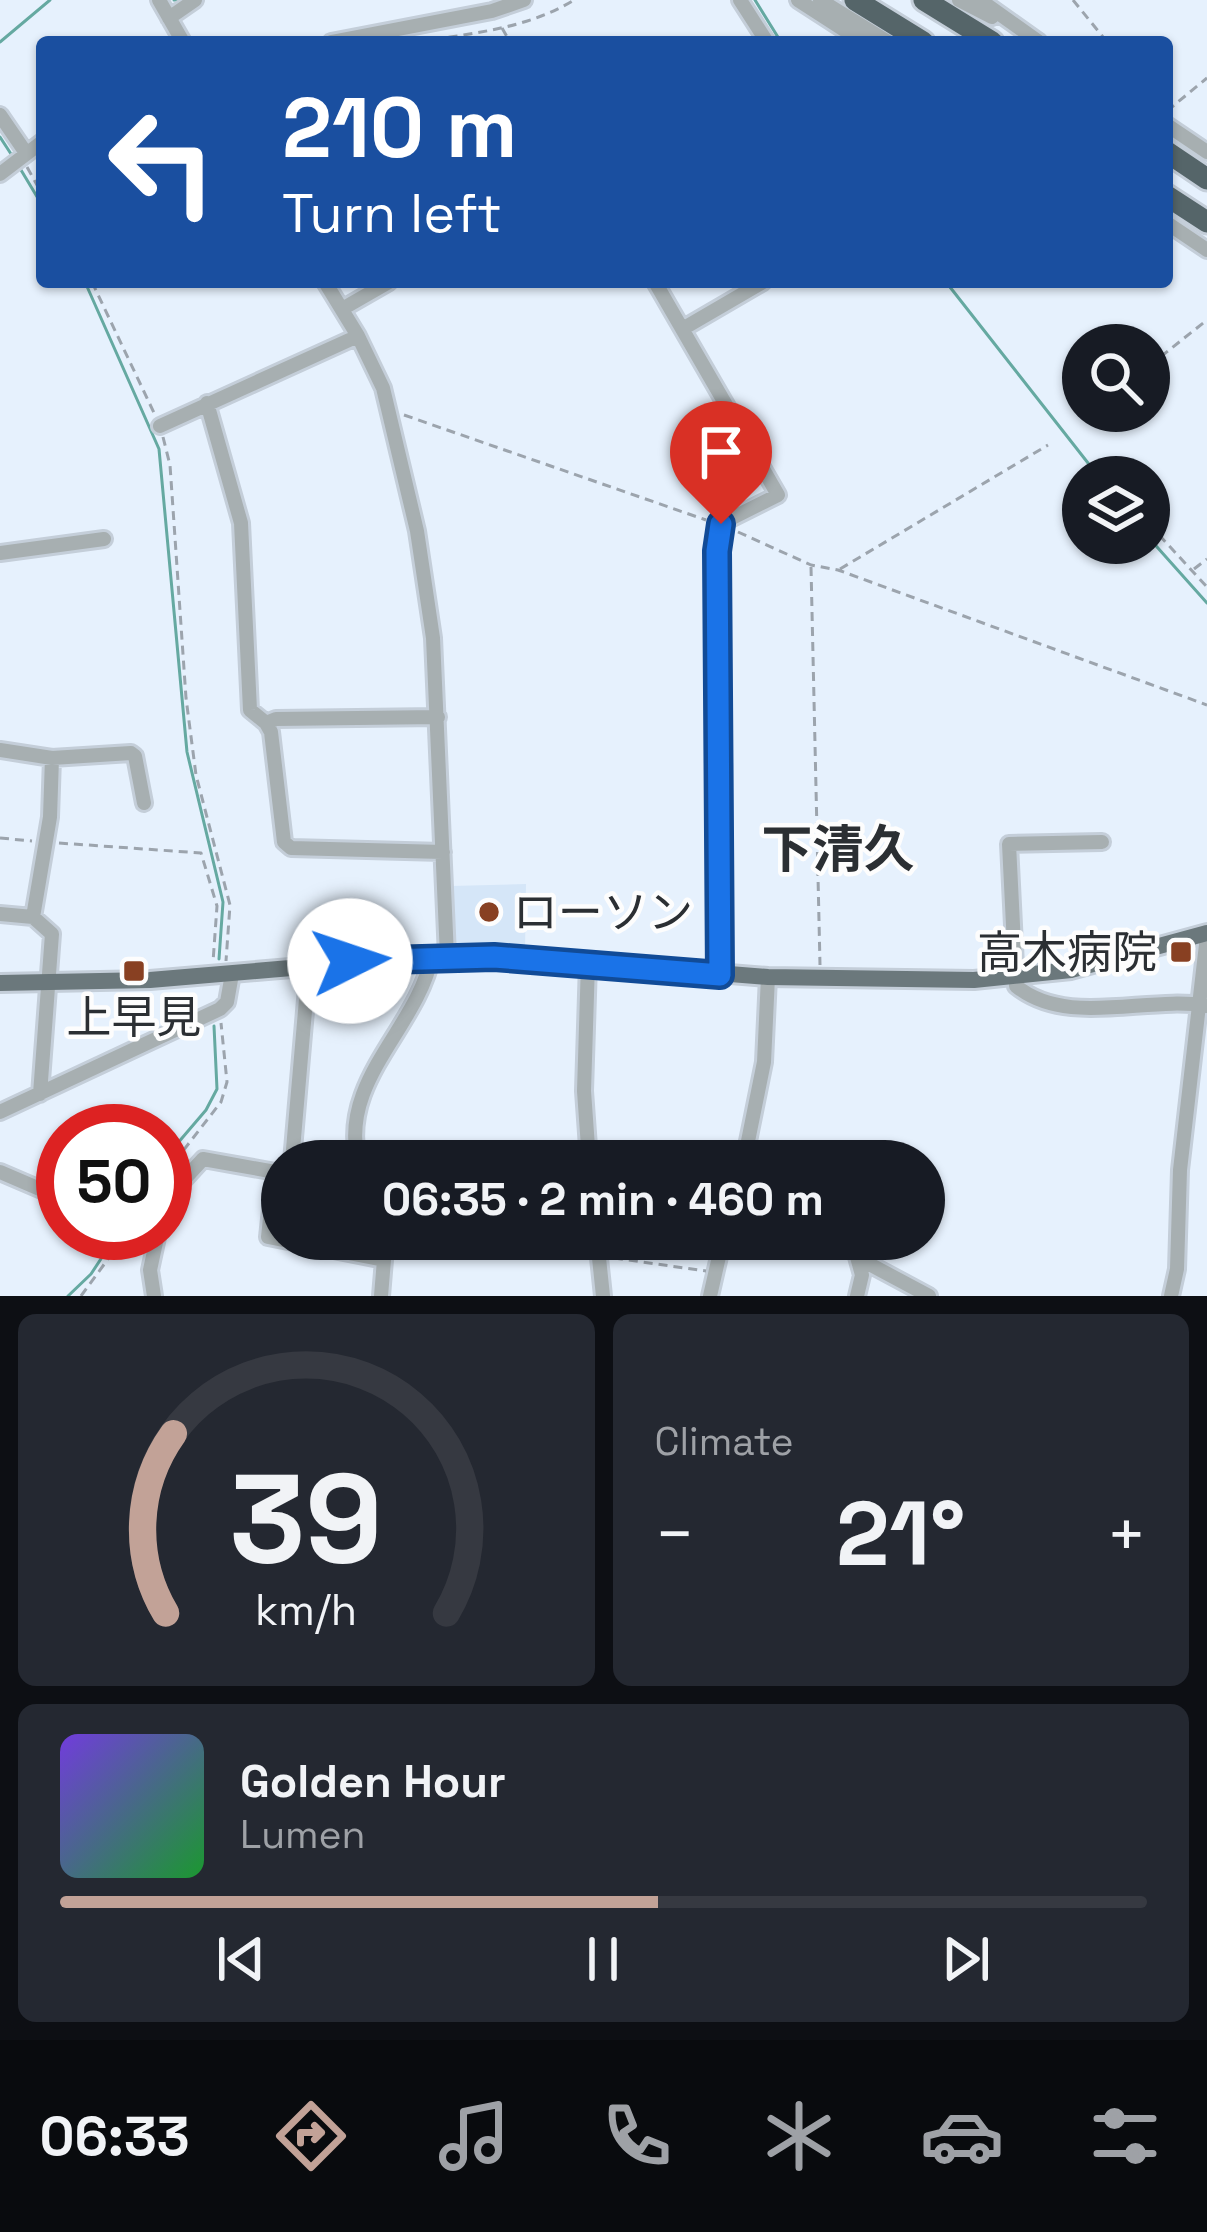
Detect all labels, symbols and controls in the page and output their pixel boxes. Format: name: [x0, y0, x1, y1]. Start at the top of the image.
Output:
text: 210 m: [282, 74, 517, 182]
icon: left: [84, 84, 240, 240]
text: Turn left: [282, 179, 502, 248]
map controls: [1062, 324, 1170, 564]
button: search: [1062, 324, 1170, 432]
pin: [670, 401, 772, 524]
icon: arrive: [688, 419, 754, 485]
button: layers: [1062, 456, 1170, 564]
district label: 下清久: [761, 817, 915, 882]
place label: ローソン: [513, 884, 693, 941]
position arrow: [287, 898, 413, 1024]
marker: ローソン: [476, 899, 502, 925]
place label: 高木病院: [977, 924, 1157, 981]
marker: 高木病院: [1168, 939, 1194, 965]
marker: 上早見: [121, 958, 147, 984]
place label: 上早見: [66, 989, 202, 1046]
speed limit sign: 50: [36, 1104, 192, 1260]
text: 06:35 · 2 min · 460 m: [382, 1171, 824, 1228]
text: Climate: [655, 1417, 794, 1466]
text: 39: [230, 1439, 383, 1598]
text: 21°: [836, 1476, 966, 1591]
text: −: [655, 1492, 695, 1576]
text: +: [1106, 1492, 1147, 1576]
text: km/h: [255, 1583, 357, 1638]
text: Golden Hour: [240, 1753, 506, 1810]
text: Lumen: [240, 1810, 366, 1859]
icon: previous: [208, 1926, 274, 1992]
icon: pause: [570, 1926, 636, 1992]
icon: next: [933, 1926, 999, 1992]
icon: directions: [269, 2094, 353, 2178]
icon: music: [432, 2094, 516, 2178]
icon: phone: [595, 2094, 679, 2178]
icon: climate: [757, 2094, 841, 2178]
icon: car: [920, 2094, 1004, 2178]
icon: filters: [1083, 2094, 1167, 2178]
text: 06:33: [39, 2102, 190, 2171]

